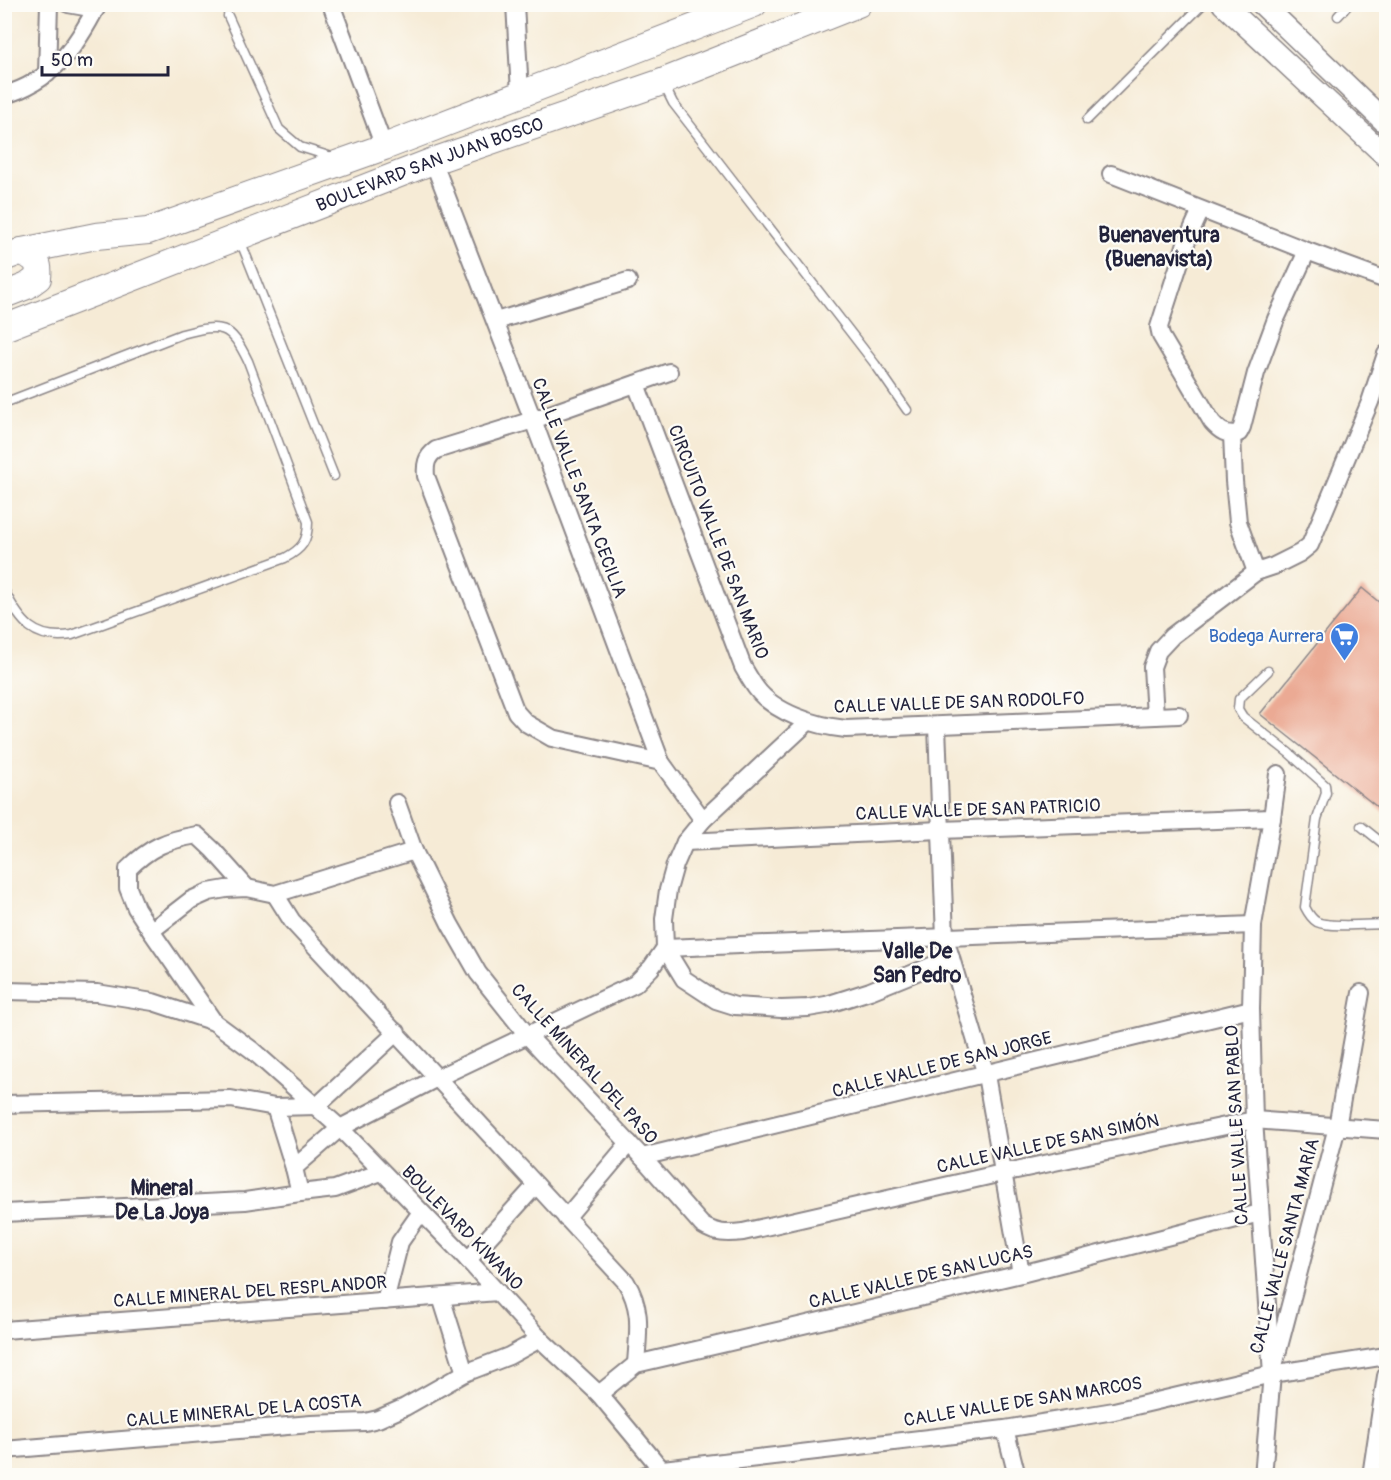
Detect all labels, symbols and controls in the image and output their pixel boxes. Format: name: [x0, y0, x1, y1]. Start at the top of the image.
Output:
scale bar: [42, 39, 168, 77]
text: 50 m: [51, 49, 93, 72]
street label: BOULEVARD SAN JUAN BOSCO: [313, 112, 546, 217]
district label: Buenaventura (Buenavista): [1098, 222, 1220, 273]
street label: CALLE VALLE SANTA CECILIA: [526, 375, 632, 602]
street label: CIRCUITO VALLE DE SAN MARIO: [663, 422, 773, 662]
supermarket icon: Bodega Aurrera: [1329, 620, 1361, 662]
place label: Bodega Aurrera: [1209, 625, 1324, 648]
street label: CALLE VALLE DE SAN RODOLFO: [833, 687, 1085, 719]
street label: CALLE VALLE DE SAN PATRICIO: [855, 794, 1101, 826]
district label: Valle De San Pedro: [873, 938, 962, 989]
street label: CALLE MINERAL DEL PASO: [506, 979, 662, 1149]
street label: CALLE VALLE SAN PABLO: [1220, 1024, 1254, 1226]
street label: CALLE VALLE DE SAN JORGE: [830, 1027, 1054, 1103]
street label: CALLE VALLE DE SAN SIMÓN: [935, 1108, 1161, 1179]
street label: CALLE VALLE SANTA MARÍA: [1245, 1135, 1325, 1356]
street label: BOULEVARD KIWANO: [396, 1161, 528, 1295]
district label: Mineral De La Joya: [115, 1175, 209, 1226]
street label: CALLE VALLE DE SAN LUCAS: [807, 1240, 1035, 1314]
street label: CALLE MINERAL DEL RESPLANDOR: [112, 1271, 388, 1313]
street label: CALLE VALLE DE SAN MARCOS: [902, 1372, 1144, 1432]
street label: CALLE MINERAL DE LA COSTA: [126, 1389, 363, 1433]

